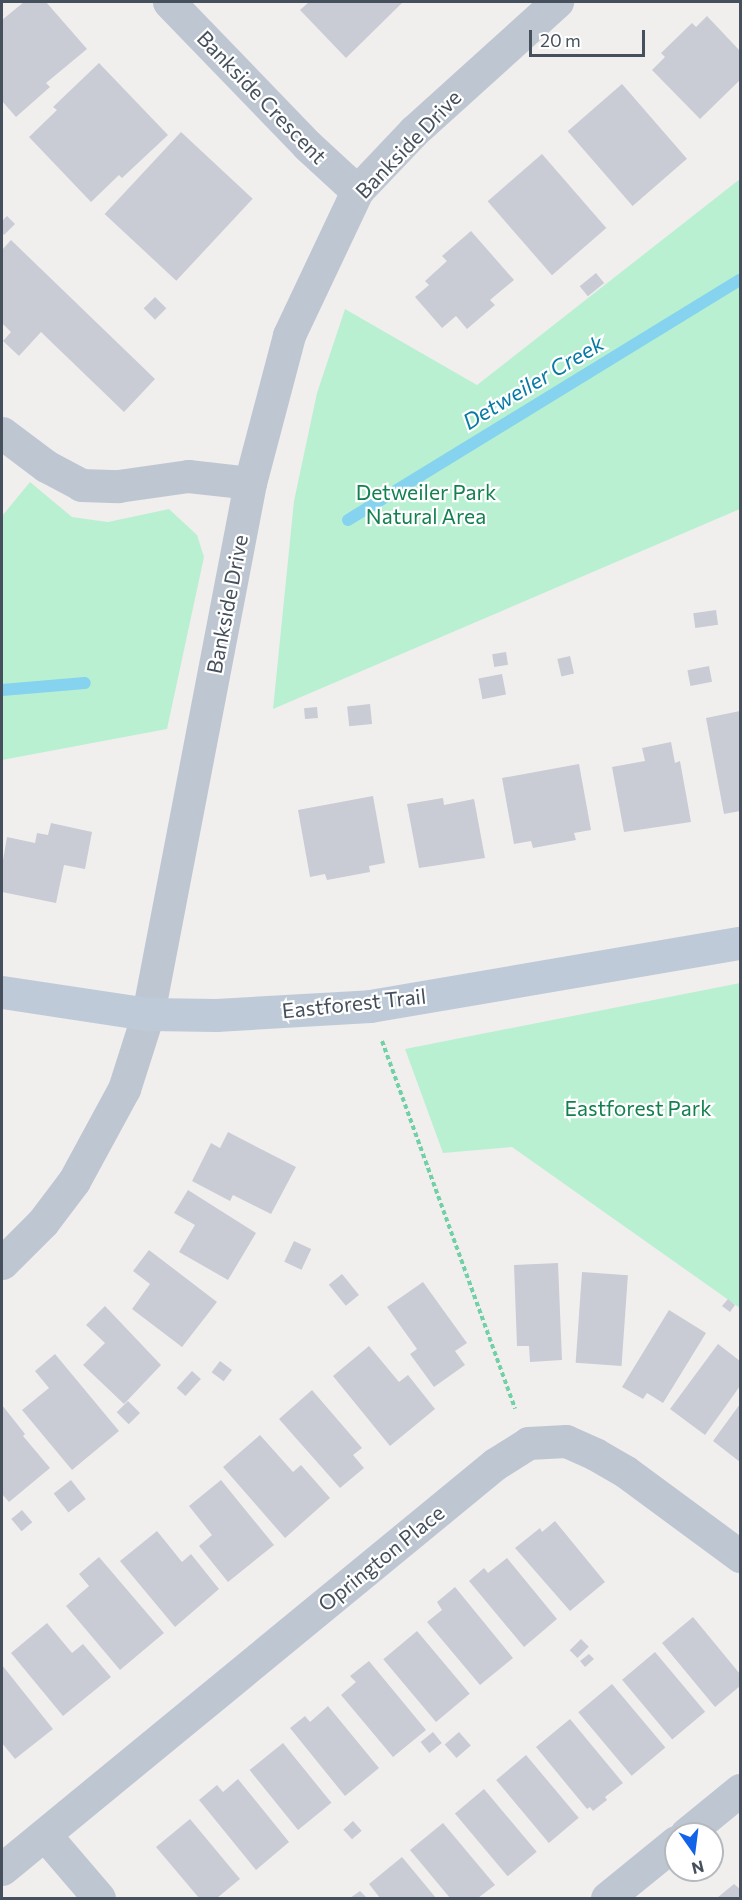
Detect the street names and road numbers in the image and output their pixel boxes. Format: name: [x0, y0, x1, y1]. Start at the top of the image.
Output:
street label: Bankside Crescent: [192, 25, 332, 169]
street label: Bankside Drive: [350, 85, 466, 203]
street label: Bankside Drive: [201, 532, 253, 676]
street label: Eastforest Trail: [281, 983, 427, 1023]
street label: Oprington Place: [313, 1499, 449, 1617]

